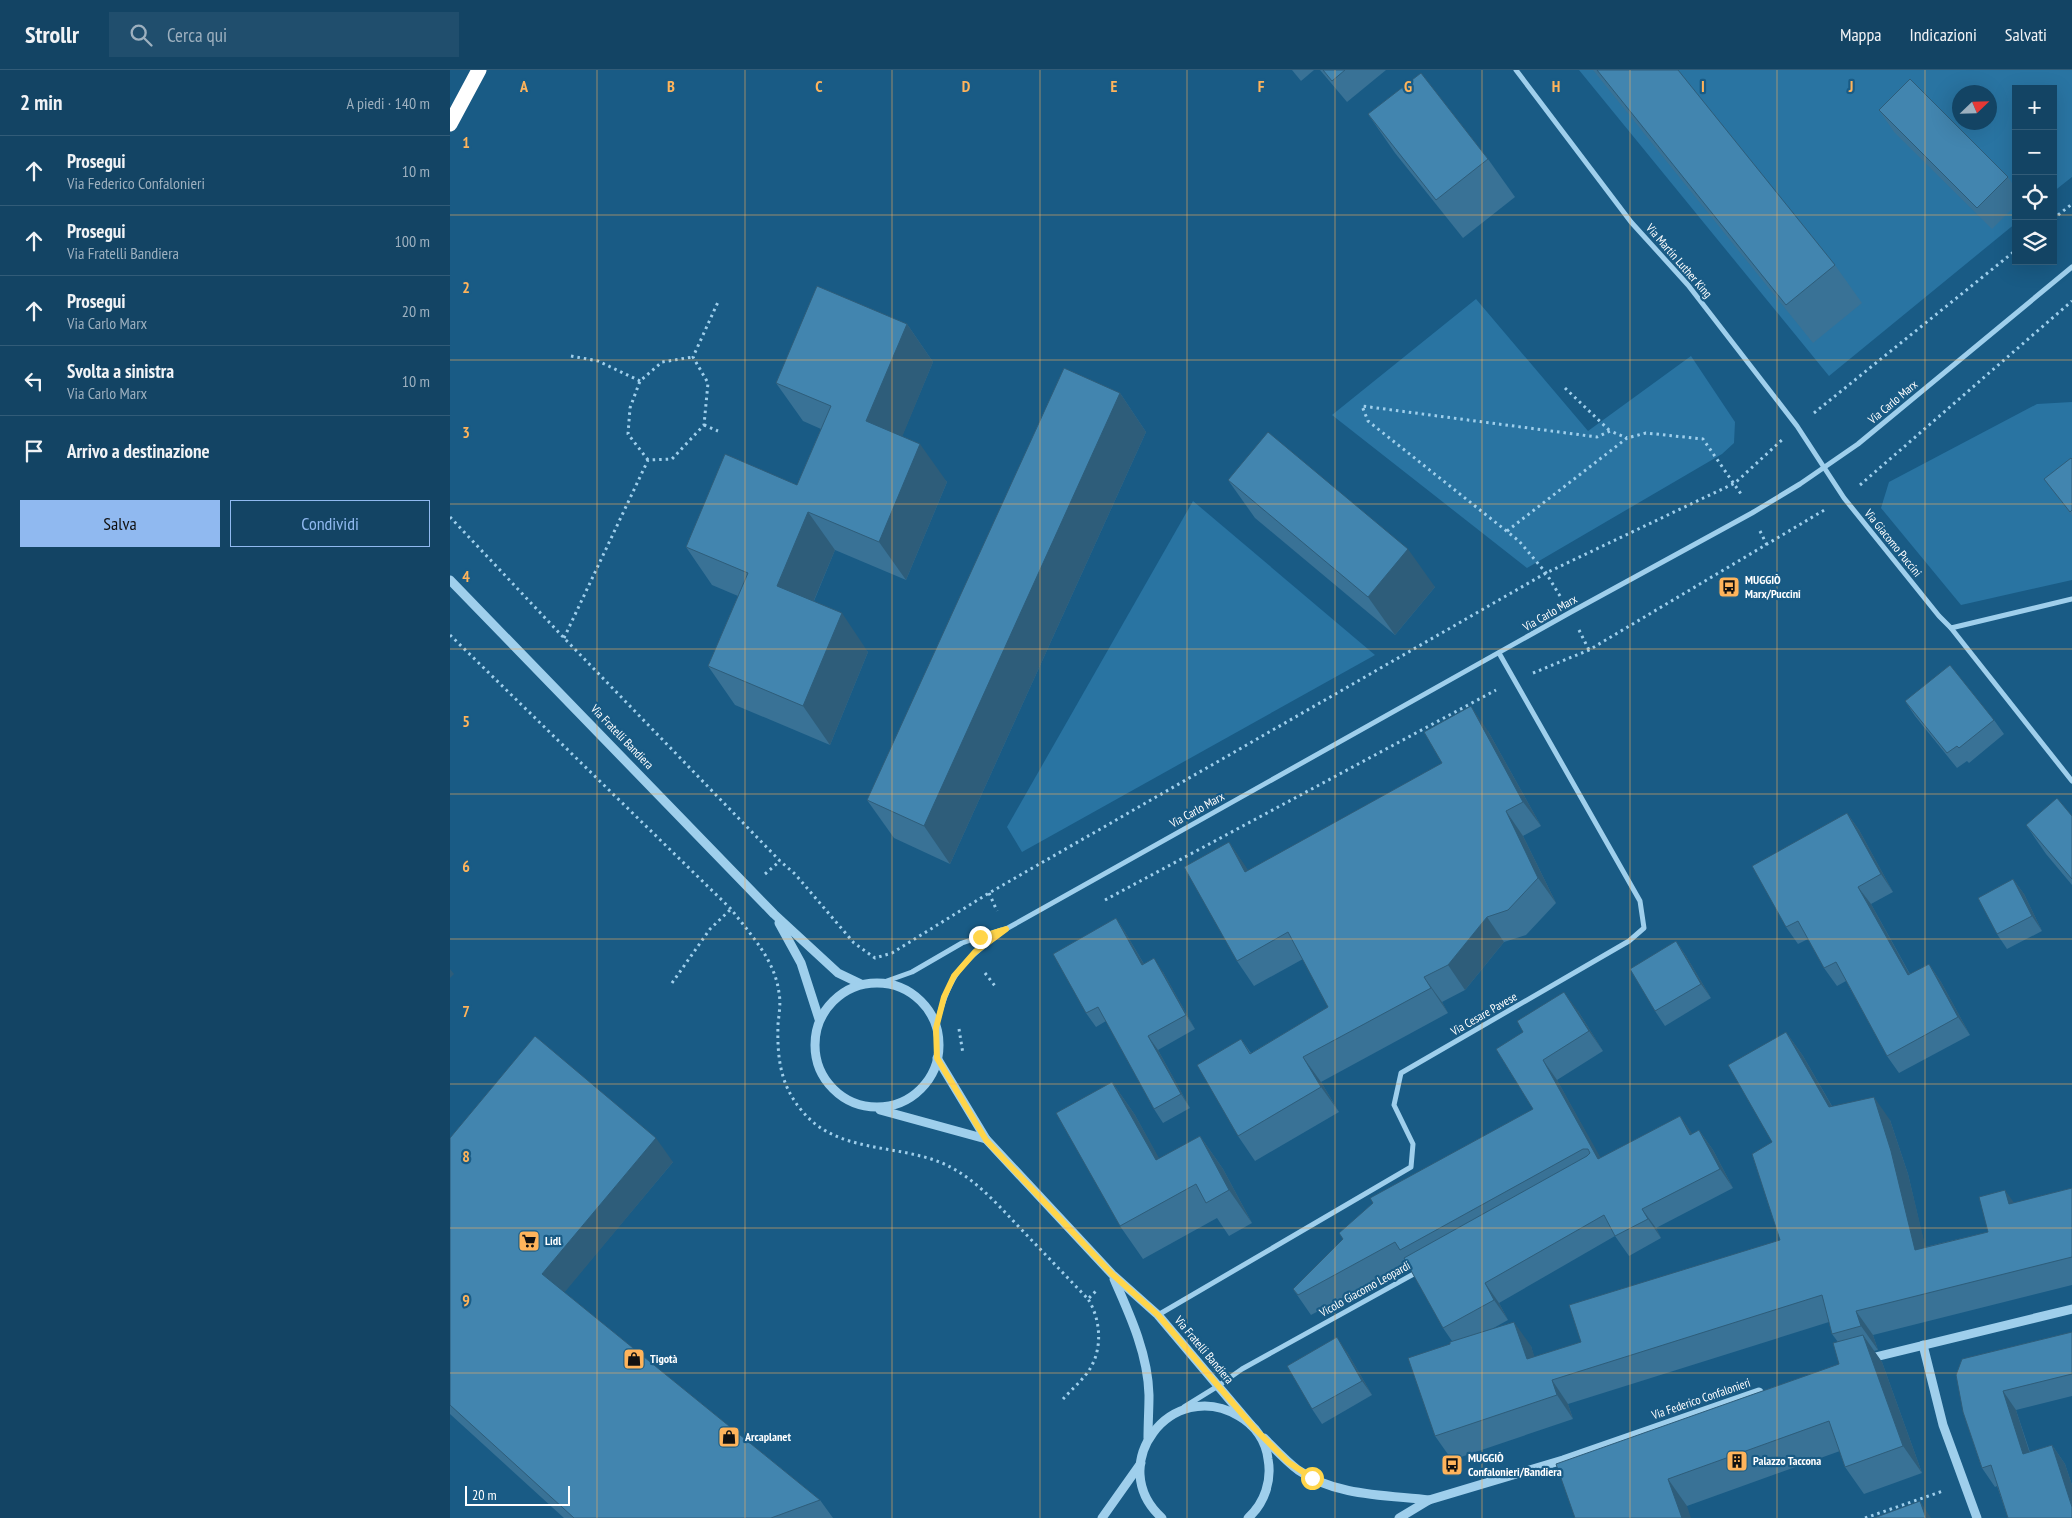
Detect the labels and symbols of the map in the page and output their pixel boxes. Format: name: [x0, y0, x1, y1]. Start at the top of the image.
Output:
text: A: [519, 76, 529, 96]
text: B: [667, 76, 675, 96]
text: C: [815, 76, 823, 96]
text: D: [962, 76, 971, 96]
text: E: [1111, 76, 1118, 96]
text: F: [1258, 76, 1265, 96]
text: G: [1404, 76, 1412, 96]
text: H: [1552, 76, 1560, 96]
text: I: [1701, 76, 1705, 96]
text: J: [1848, 76, 1853, 96]
north arrow: [1952, 85, 1997, 130]
text: 1: [462, 132, 470, 152]
street label: Via Martin Luther King: [1642, 220, 1716, 301]
text: 2: [462, 277, 470, 297]
street label: Via Carlo Marx: [1864, 377, 1921, 427]
text: 3: [462, 422, 470, 442]
street label: Via Giacomo Puccini: [1861, 505, 1925, 580]
text: 4: [462, 566, 470, 586]
place label: MUGGIÒ Marx/Puccini: [1745, 572, 1801, 601]
bus stop icon: MUGGIÒ Marx/Puccini: [1717, 575, 1741, 599]
street label: Via Carlo Marx: [1519, 591, 1580, 635]
street label: Via Fratelli Bandiera: [587, 701, 657, 772]
text: 5: [462, 711, 470, 731]
street label: Via Carlo Marx: [1166, 788, 1227, 831]
text: 6: [462, 856, 470, 876]
route end: [969, 926, 992, 949]
street label: Via Cesare Pavese: [1447, 989, 1519, 1039]
text: 7: [462, 1001, 470, 1021]
text: 8: [462, 1146, 470, 1166]
supermarket icon: Lidl: [517, 1229, 541, 1253]
place label: Lidl: [545, 1233, 561, 1248]
street label: Vicolo Giacomo Leopardi: [1316, 1257, 1413, 1320]
text: 9: [462, 1290, 470, 1310]
street label: Via Fratelli Bandiera: [1171, 1312, 1237, 1387]
shop icon: Tigotà: [622, 1347, 646, 1371]
place label: Tigotà: [650, 1351, 678, 1366]
street label: Via Federico Confalonieri: [1649, 1375, 1752, 1423]
shop icon: Arcaplanet: [717, 1425, 741, 1449]
place label: Arcaplanet: [744, 1429, 791, 1444]
building icon: Palazzo Taccona: [1725, 1449, 1749, 1473]
place label: MUGGIÒ Confalonieri/Bandiera: [1468, 1450, 1562, 1479]
bus stop icon: MUGGIÒ Confalonieri/Bandiera: [1440, 1453, 1464, 1477]
place label: Palazzo Taccona: [1753, 1453, 1821, 1468]
route start: [1301, 1467, 1324, 1490]
scale bar: [465, 1483, 570, 1506]

